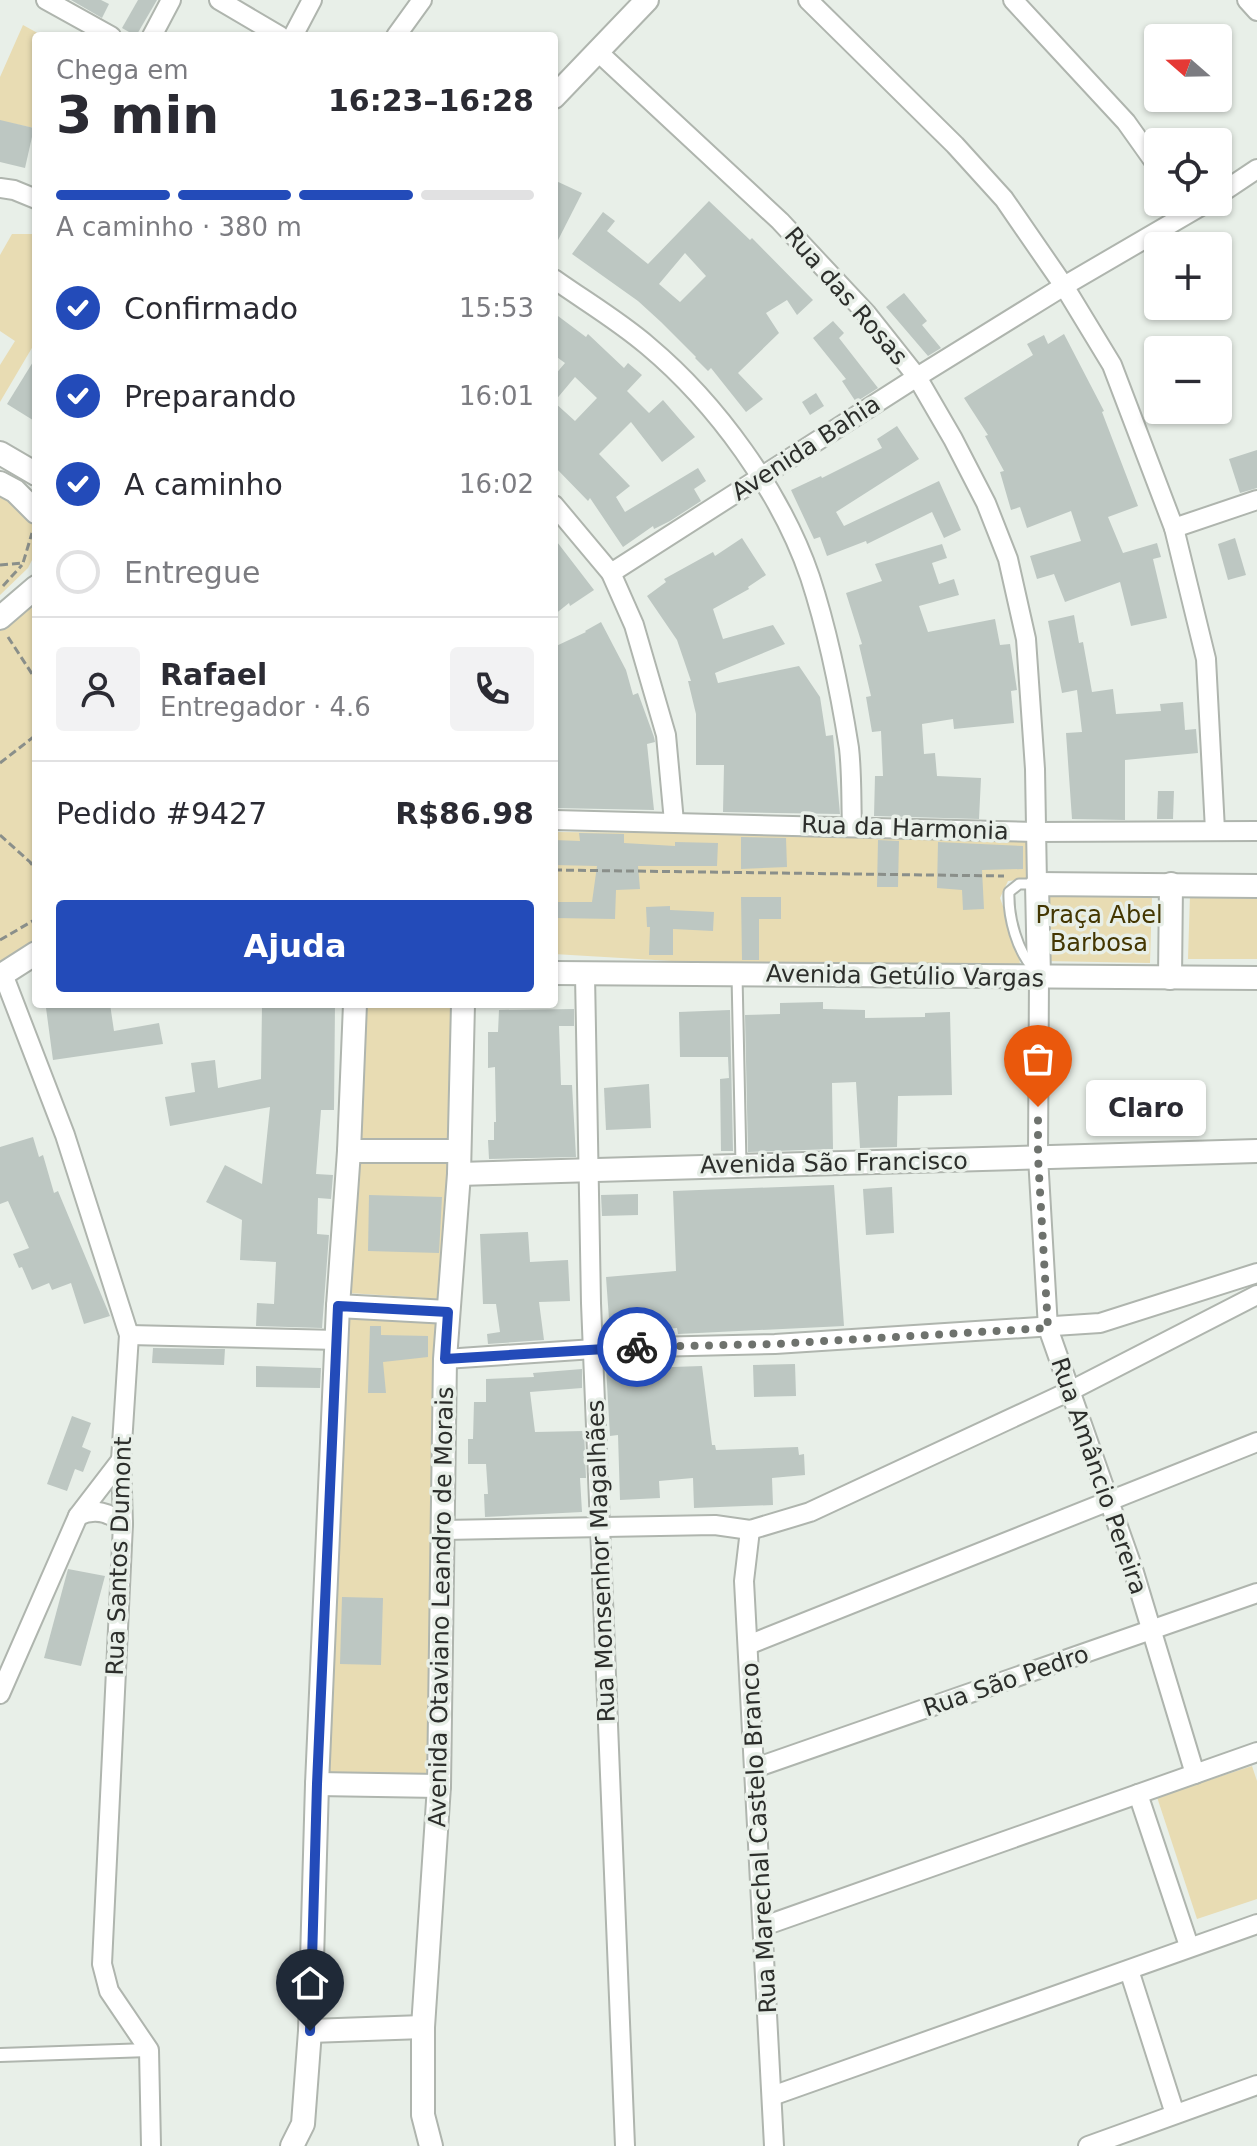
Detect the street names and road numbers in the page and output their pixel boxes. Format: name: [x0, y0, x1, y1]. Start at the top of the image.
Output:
street label: Rua das Rosas: [779, 221, 913, 371]
street label: Avenida Bahia: [727, 390, 885, 506]
street label: Rua da Harmonia: [801, 810, 1009, 846]
street label: Avenida Getúlio Vargas: [766, 960, 1044, 992]
street label: Avenida São Francisco: [700, 1147, 968, 1179]
street label: Rua Amâncio Pereira: [1045, 1354, 1153, 1598]
street label: Avenida Otaviano Leandro de Morais: [423, 1386, 459, 1828]
street label: Rua Monsenhor Magalhães: [581, 1399, 621, 1723]
street label: Rua Santos Dumont: [101, 1436, 137, 1676]
street label: Rua São Pedro: [920, 1640, 1092, 1722]
street label: Rua Marechal Castelo Branco: [736, 1662, 782, 2014]

